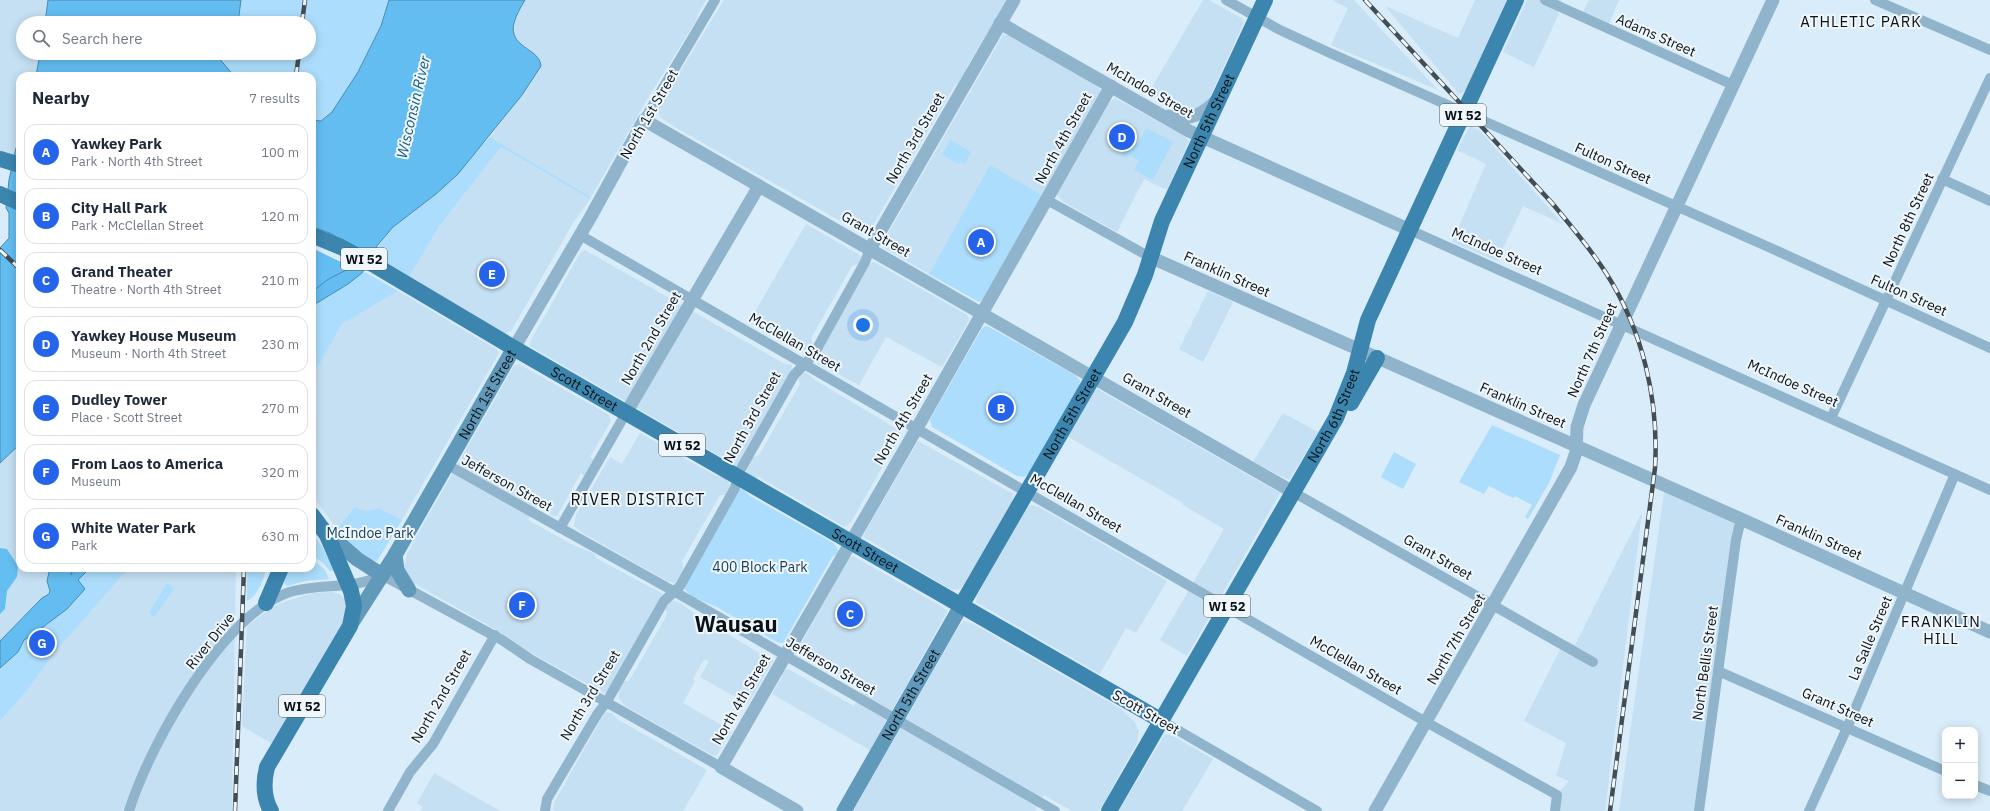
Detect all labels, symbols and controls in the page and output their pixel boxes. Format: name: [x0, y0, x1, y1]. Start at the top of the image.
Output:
street label: Adams Street: [1613, 9, 1699, 61]
district label: ATHLETIC PARK: [1800, 12, 1922, 31]
search box: [16, 16, 316, 60]
icon: search: [30, 27, 52, 49]
text: Search here: [62, 29, 142, 48]
water label: Wisconsin River: [392, 53, 434, 160]
street label: McIndoe Street: [1103, 58, 1197, 122]
street label: North 1st Street: [616, 66, 682, 162]
street label: North 5th Street: [1179, 71, 1238, 171]
text: Nearby: [32, 87, 90, 109]
street label: North 3rd Street: [882, 89, 948, 187]
street label: North 4th Street: [1030, 89, 1096, 187]
text: 7 results: [249, 90, 300, 107]
road number: WI 52: [1440, 104, 1486, 126]
pin: D: [1109, 122, 1135, 152]
text: Yawkey Park: [71, 134, 162, 153]
street label: Fulton Street: [1572, 138, 1654, 188]
text: A: [42, 144, 50, 161]
text: 100 m: [261, 144, 299, 161]
text: Park · North 4th Street: [71, 153, 202, 170]
street label: North 8th Street: [1878, 170, 1938, 270]
text: City Hall Park: [71, 198, 167, 217]
street label: Grant Street: [838, 207, 914, 261]
text: B: [42, 208, 50, 225]
text: 120 m: [261, 208, 299, 225]
text: Park · McClellan Street: [71, 217, 204, 234]
street label: McIndoe Street: [1449, 223, 1545, 279]
pin: A: [968, 227, 994, 257]
street label: Franklin Street: [1181, 247, 1273, 301]
road number: WI 52: [341, 248, 387, 270]
pin: E: [479, 259, 505, 289]
text: Grand Theater: [71, 262, 173, 281]
street label: Fulton Street: [1868, 270, 1950, 320]
text: C: [42, 272, 50, 289]
text: 210 m: [261, 272, 299, 289]
text: Theatre · North 4th Street: [71, 281, 221, 298]
street label: North 2nd Street: [617, 288, 685, 388]
street label: North 7th Street: [1563, 300, 1621, 400]
street label: McClellan Street: [746, 308, 844, 376]
your location: [853, 315, 873, 335]
text: Yawkey House Museum: [71, 326, 236, 345]
text: D: [41, 336, 51, 353]
text: 230 m: [261, 336, 299, 353]
text: Museum · North 4th Street: [71, 345, 226, 362]
street label: North 1st Street: [454, 346, 520, 443]
street label: McIndoe Street: [1745, 355, 1841, 411]
street label: Scott Street: [548, 362, 621, 415]
street label: North 5th Street: [1039, 365, 1105, 462]
street label: North 6th Street: [1303, 367, 1364, 466]
street label: North 3rd Street: [719, 368, 785, 466]
street label: Grant Street: [1119, 368, 1195, 422]
street label: North 4th Street: [870, 370, 936, 468]
street label: Franklin Street: [1477, 378, 1569, 432]
text: Dudley Tower: [71, 390, 167, 409]
pin: B: [988, 393, 1014, 423]
text: E: [42, 400, 50, 417]
text: 270 m: [261, 400, 299, 417]
text: Place · Scott Street: [71, 409, 182, 426]
road number: WI 52: [659, 434, 705, 456]
street label: Jefferson Street: [458, 451, 556, 515]
text: From Laos to America: [71, 454, 223, 473]
text: F: [42, 464, 50, 481]
text: 320 m: [261, 464, 299, 481]
street label: McClellan Street: [1027, 469, 1125, 537]
text: Museum: [71, 473, 121, 490]
district label: RIVER DISTRICT: [571, 489, 705, 509]
street label: Franklin Street: [1773, 510, 1865, 564]
text: White Water Park: [71, 518, 196, 537]
park label: McIndoe Park: [326, 524, 414, 542]
street label: Scott Street: [828, 524, 902, 577]
text: G: [41, 528, 51, 545]
text: 630 m: [261, 528, 299, 545]
street label: Grant Street: [1400, 530, 1476, 584]
text: Park: [71, 537, 97, 554]
park label: 400 Block Park: [712, 558, 808, 576]
pin: F: [509, 590, 535, 620]
street label: North 7th Street: [1423, 590, 1489, 688]
street label: La Salle Street: [1844, 593, 1896, 683]
road number: WI 52: [1204, 595, 1250, 617]
pin: C: [837, 599, 863, 629]
street label: North Bellis Street: [1688, 604, 1722, 721]
street label: River Drive: [182, 609, 239, 673]
district label: Wausau: [694, 609, 778, 638]
district label: FRANKLIN HILL: [1901, 612, 1981, 648]
pin: G: [29, 628, 55, 658]
street label: McClellan Street: [1307, 631, 1405, 699]
street label: Jefferson Street: [783, 633, 879, 699]
street label: North 2nd Street: [407, 646, 475, 746]
street label: North 3rd Street: [556, 646, 624, 744]
street label: North 5th Street: [877, 646, 944, 743]
street label: North 4th Street: [708, 650, 774, 748]
street label: Grant Street: [1799, 683, 1877, 731]
street label: Scott Street: [1109, 686, 1183, 738]
road number: WI 52: [279, 695, 325, 717]
map controls: [1942, 727, 1978, 799]
button: +: [1942, 727, 1978, 763]
button: −: [1942, 763, 1978, 799]

